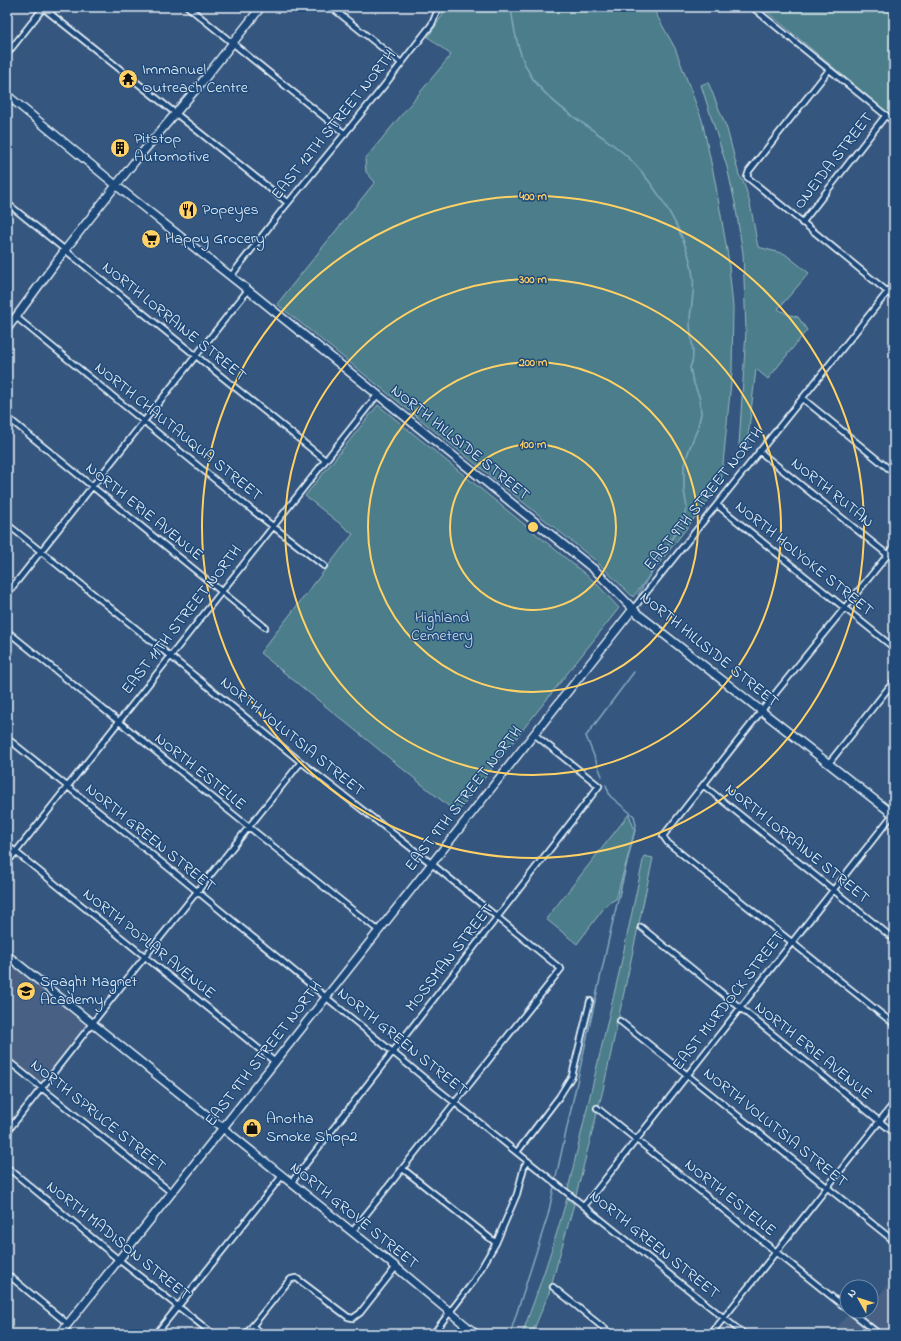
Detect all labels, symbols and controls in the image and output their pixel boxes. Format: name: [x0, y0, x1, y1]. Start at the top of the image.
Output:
street label: EAST 12TH STREET NORTH: [266, 45, 402, 205]
place label: Immanuel Outreach Centre: [142, 58, 249, 100]
temple icon: Immanuel Outreach Centre: [117, 68, 139, 90]
street label: ONEIDA STREET: [788, 107, 880, 215]
place label: Pitstop Automotive: [134, 127, 210, 169]
building icon: Pitstop Automotive: [109, 137, 131, 159]
text: 400 m: [518, 188, 547, 206]
place label: Popeyes: [202, 198, 259, 222]
restaurant icon: Popeyes: [177, 199, 199, 221]
place label: Happy Grocery: [165, 227, 265, 251]
supermarket icon: Happy Grocery: [140, 228, 162, 250]
street label: NORTH LORRAINE STREET: [97, 256, 251, 388]
text: 300 m: [518, 271, 548, 289]
text: 200 m: [518, 354, 548, 372]
street label: NORTH CHAUTAUQUA STREET: [89, 357, 267, 507]
street label: NORTH HILLSIDE STREET: [385, 379, 535, 507]
street label: EAST 9TH STREET NORTH: [638, 422, 770, 576]
text: 100 m: [520, 436, 547, 454]
street label: NORTH RUTAN: [785, 452, 879, 534]
street label: NORTH ERIE AVENUE: [80, 457, 208, 567]
street label: NORTH HOLYOKE STREET: [729, 495, 879, 623]
centre of rings: [526, 520, 540, 534]
street label: EAST 11TH STREET NORTH: [116, 540, 248, 700]
street label: NORTH HILLSIDE STREET: [634, 586, 784, 714]
park label: Highland Cemetery: [411, 606, 473, 648]
street label: NORTH VOLUTSIA STREET: [215, 671, 369, 803]
street label: EAST 9TH STREET NORTH: [400, 721, 528, 877]
street label: NORTH ESTELLE: [149, 727, 251, 817]
street label: NORTH GREEN STREET: [80, 778, 220, 898]
street label: NORTH LORRAINE STREET: [720, 778, 874, 910]
street label: NORTH POPLAR AVENUE: [77, 883, 221, 1005]
street label: MOSSMAN STREET: [400, 899, 500, 1017]
street label: EAST MURDOCK STREET: [667, 926, 791, 1076]
place label: Spaght Magnet Academy: [40, 970, 138, 1012]
street label: EAST 9TH STREET NORTH: [200, 976, 328, 1132]
school or university icon: Spaght Magnet Academy: [15, 980, 37, 1002]
street label: NORTH GREEN STREET: [332, 982, 472, 1102]
street label: NORTH ERIE AVENUE: [749, 996, 877, 1106]
street label: NORTH SPRUCE STREET: [25, 1054, 171, 1178]
street label: NORTH VOLUTSIA STREET: [698, 1062, 852, 1194]
place label: Anotha Smoke Shop2: [266, 1107, 358, 1149]
shop icon: Anotha Smoke Shop2: [241, 1117, 263, 1139]
street label: NORTH ESTELLE: [679, 1153, 781, 1243]
street label: NORTH GROVE STREET: [285, 1157, 423, 1275]
street label: NORTH MADISON STREET: [41, 1175, 195, 1307]
street label: NORTH GREEN STREET: [584, 1185, 724, 1305]
north arrow: [839, 1279, 879, 1319]
text: N: [843, 1285, 861, 1301]

